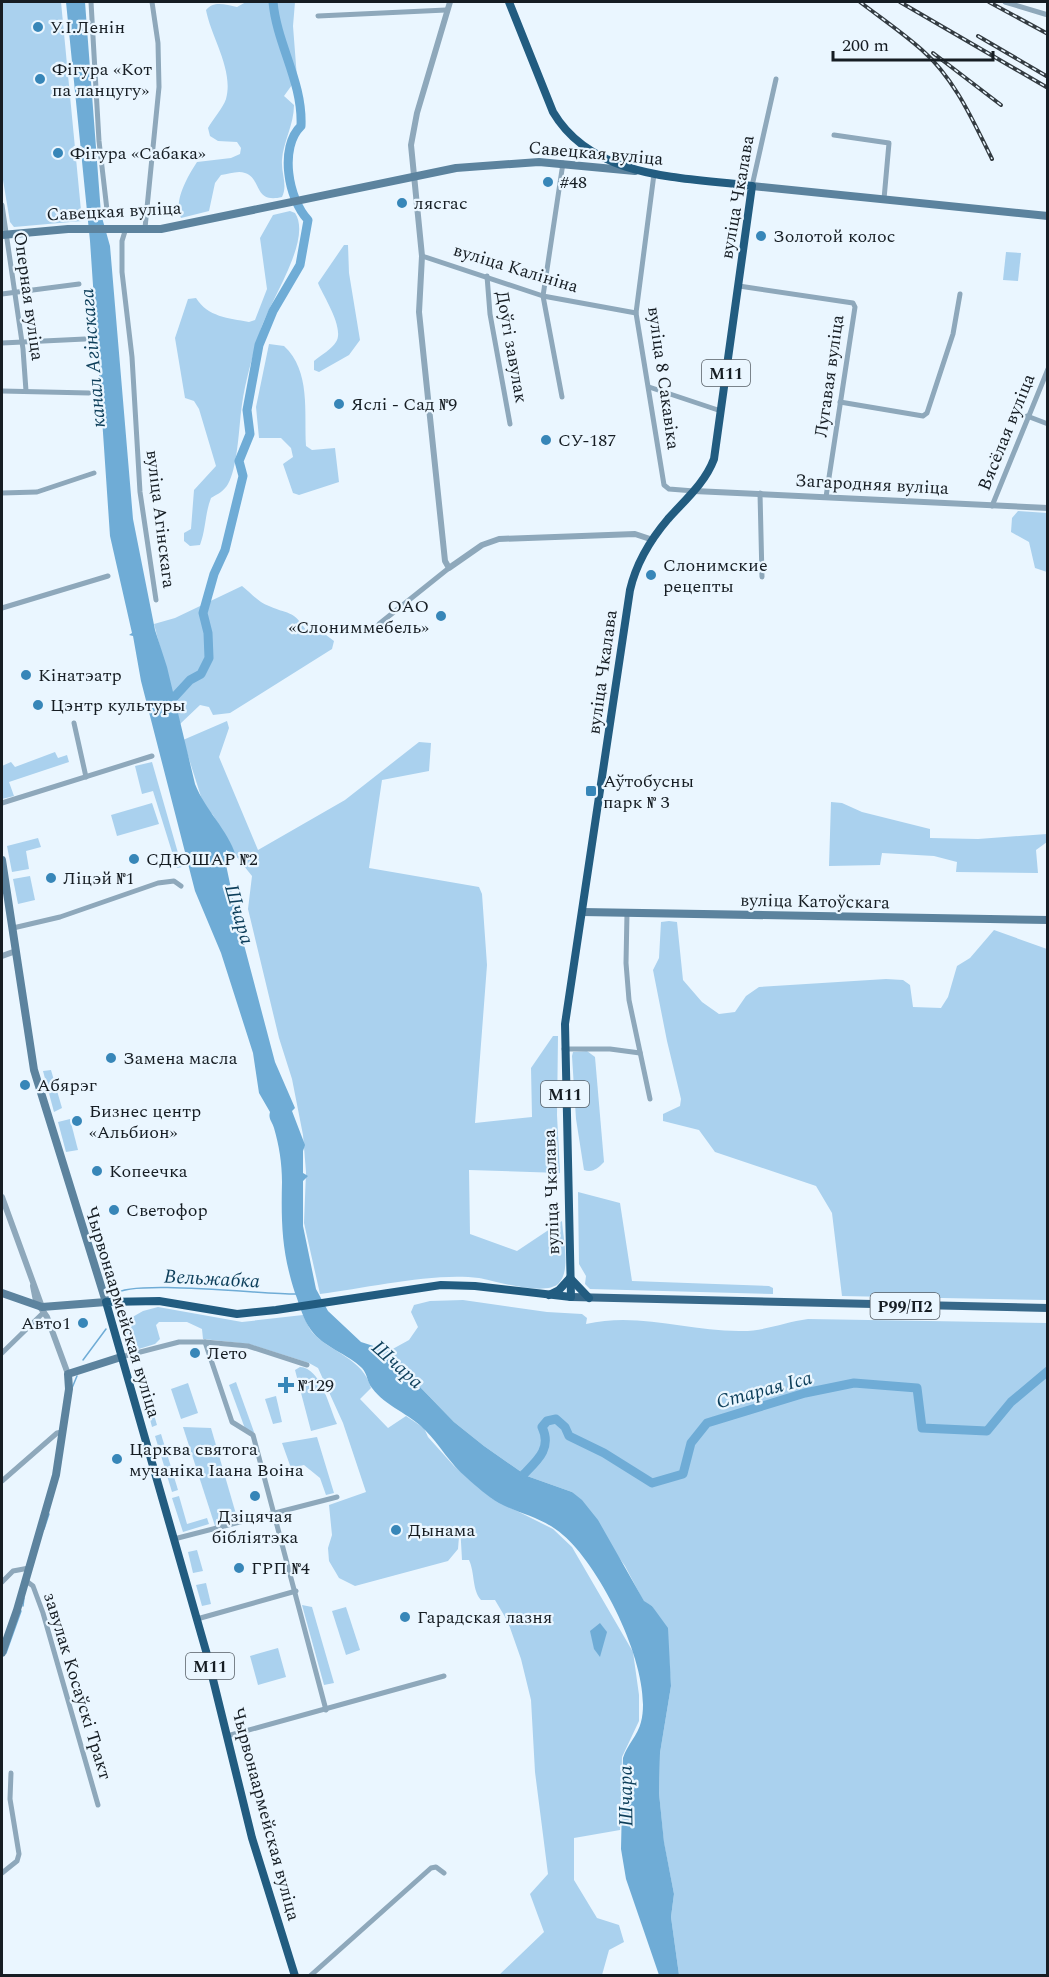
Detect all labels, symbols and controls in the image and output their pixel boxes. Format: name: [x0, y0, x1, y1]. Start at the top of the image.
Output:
place label: У.І.Ленін: [50, 14, 125, 41]
marker: У.І.Ленін: [31, 20, 45, 34]
scale bar: [833, 24, 994, 62]
text: 200 m: [842, 32, 889, 59]
place label: Фігура «Кот па ланцугу»: [52, 56, 152, 104]
marker: Фігура «Кот па ланцугу»: [33, 72, 47, 86]
street label: вуліца Чкалава: [713, 133, 762, 261]
street label: Савецкая вуліца: [527, 134, 665, 173]
place label: Фігура «Сабака»: [70, 140, 206, 167]
marker: Фігура «Сабака»: [51, 146, 65, 160]
place label: #48: [560, 169, 587, 196]
marker: #48: [541, 175, 555, 189]
place label: лясгас: [414, 190, 468, 217]
street label: Савецкая вуліца: [46, 194, 183, 229]
marker: лясгас: [395, 196, 409, 210]
place label: Золотой колос: [773, 223, 895, 250]
marker: Золотой колос: [754, 229, 768, 243]
street label: Оперная вуліца: [6, 230, 51, 363]
street label: вуліца Калініна: [450, 237, 582, 300]
water label: канал Агінскага: [72, 287, 114, 429]
street label: Доўгі завулак: [488, 289, 535, 405]
street label: вуліца 8 Сакавіка: [640, 305, 687, 452]
street label: Лугавая вуліца: [808, 313, 851, 439]
road number: М11: [702, 360, 750, 386]
street label: Вясёлая вуліца: [971, 370, 1042, 495]
place label: Яслі - Сад №9: [351, 391, 457, 418]
marker: Яслі - Сад №9: [332, 397, 346, 411]
place label: СУ-187: [558, 427, 616, 454]
marker: СУ-187: [539, 433, 553, 447]
street label: вуліца Агінскага: [139, 448, 182, 590]
street label: Загародняя вуліца: [794, 467, 950, 502]
place label: Слонимские рецепты: [663, 552, 768, 600]
marker: Слонимские рецепты: [644, 568, 658, 582]
place label: ОАО «Слониммебель»: [288, 593, 429, 641]
street label: вуліца Чкалава: [580, 608, 625, 736]
marker: ОАО «Слониммебель»: [434, 609, 448, 623]
place label: Кінатэатр: [38, 662, 122, 689]
marker: Кінатэатр: [19, 668, 33, 682]
place label: Цэнтр культуры: [50, 692, 186, 719]
marker: Цэнтр культуры: [31, 698, 45, 712]
place label: Аўтобусны парк № 3: [603, 768, 694, 816]
marker: Аўтобусны парк № 3: [584, 784, 598, 798]
place label: СДЮШАР №2: [146, 846, 258, 873]
marker: СДЮШАР №2: [127, 852, 141, 866]
place label: Ліцэй №1: [63, 865, 135, 892]
marker: Ліцэй №1: [44, 871, 58, 885]
water label: Шчара: [216, 881, 262, 948]
street label: вуліца Катоўскага: [740, 887, 890, 916]
place label: Замена масла: [123, 1045, 238, 1072]
marker: Замена масла: [104, 1051, 118, 1065]
place label: Абярэг: [37, 1072, 97, 1099]
marker: Абярэг: [18, 1078, 32, 1092]
road number: М11: [541, 1081, 589, 1107]
place label: Бизнес центр «Альбион»: [89, 1098, 201, 1146]
marker: Бизнес центр «Альбион»: [70, 1114, 84, 1128]
street label: вуліца Чкалава: [536, 1129, 567, 1255]
place label: Копеечка: [109, 1158, 188, 1185]
marker: Копеечка: [90, 1164, 104, 1178]
place label: Светофор: [126, 1197, 208, 1224]
street label: Чырвонаармейская вуліца: [77, 1203, 168, 1421]
marker: Светофор: [107, 1203, 121, 1217]
water label: Вельжабка: [163, 1261, 261, 1296]
road number: Р99/П2: [870, 1293, 940, 1319]
place label: Авто1: [21, 1310, 71, 1337]
marker: Авто1: [76, 1316, 90, 1330]
water label: Шчара: [365, 1333, 430, 1396]
place label: Лето: [207, 1340, 247, 1367]
marker: Лето: [188, 1346, 202, 1360]
water label: Старая Іса: [713, 1363, 816, 1417]
place label: №129: [298, 1372, 334, 1399]
marker: №129: [279, 1378, 293, 1392]
place label: Царква святога мучаніка Іаана Воіна: [129, 1436, 304, 1484]
marker: Царква святога мучаніка Іаана Воіна: [110, 1452, 124, 1466]
marker: Дзіцячая бібліятэка: [248, 1489, 262, 1503]
place label: Дзіцячая бібліятэка: [212, 1503, 298, 1551]
place label: Дынама: [408, 1517, 475, 1544]
marker: Дынама: [389, 1523, 403, 1537]
place label: ГРП №4: [251, 1555, 310, 1582]
marker: ГРП №4: [232, 1561, 246, 1575]
street label: завулак Косаўскі Тракт: [36, 1589, 119, 1783]
place label: Гарадская лазня: [417, 1604, 552, 1631]
marker: Гарадская лазня: [398, 1610, 412, 1624]
road number: М11: [186, 1653, 234, 1679]
street label: Чырвонаармейская вуліца: [224, 1704, 307, 1924]
water label: Шчара: [610, 1765, 642, 1827]

